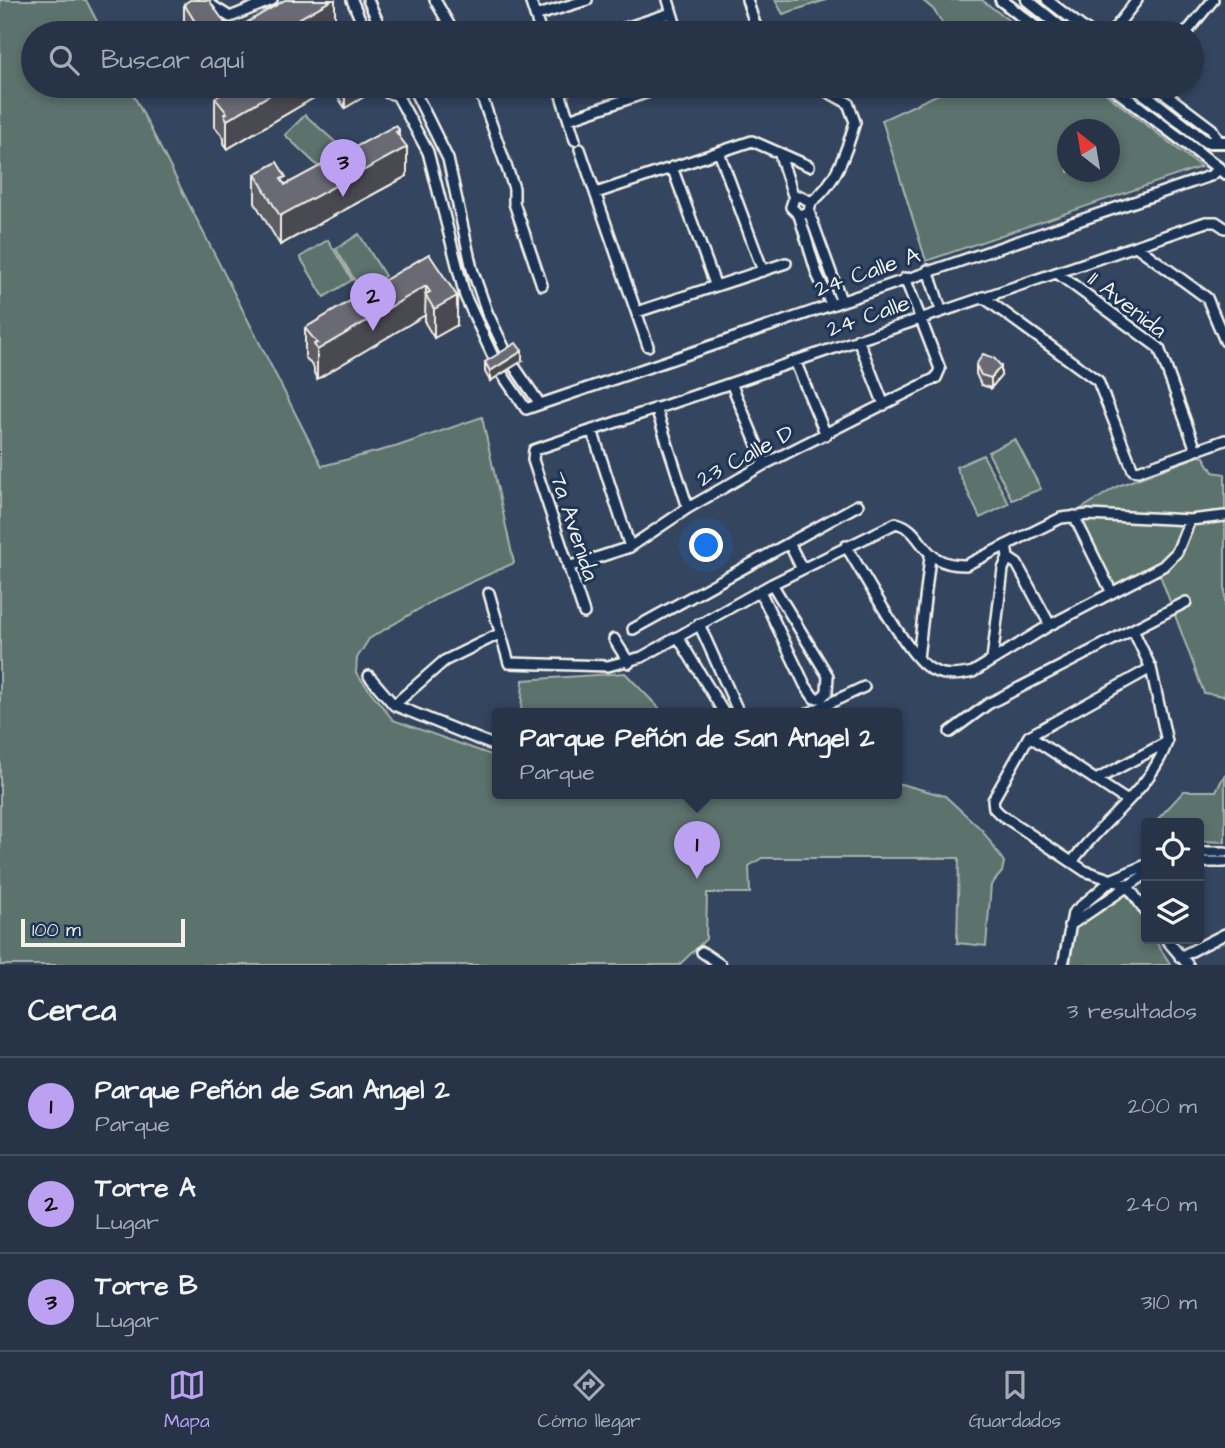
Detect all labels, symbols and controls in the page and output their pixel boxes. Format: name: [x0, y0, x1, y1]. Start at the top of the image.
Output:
search box: [21, 21, 1204, 98]
icon: search: [45, 41, 83, 79]
text: Buscar aquí: [101, 42, 244, 78]
north arrow: [1057, 119, 1120, 182]
pin: 3: [320, 139, 366, 197]
street label: 24 Calle A: [810, 239, 925, 305]
street label: 11 Avenida: [1081, 264, 1174, 346]
pin: 2: [350, 273, 396, 331]
street label: 24 Calle: [823, 287, 914, 345]
street label: 23 Calle D: [691, 417, 800, 495]
street label: 7a Avenida: [541, 468, 607, 585]
your location: [689, 528, 723, 562]
popup: [492, 708, 902, 799]
text: Parque Peñón de San Angel 2: [520, 720, 874, 756]
text: Parque: [520, 756, 595, 788]
map controls: [1141, 818, 1204, 944]
button: locate: [1141, 818, 1204, 881]
pin: 1: [674, 821, 720, 879]
button: layers: [1141, 881, 1204, 944]
scale bar: [21, 916, 186, 948]
text: 100 m: [32, 917, 81, 944]
text: Cerca: [28, 990, 116, 1032]
text: 3 resultados: [1067, 995, 1197, 1027]
text: Parque Peñón de San Angel 2: [95, 1072, 450, 1108]
text: 1: [50, 1090, 52, 1122]
text: 200 m: [1128, 1090, 1197, 1122]
text: Parque: [95, 1108, 170, 1140]
text: Torre A: [95, 1170, 196, 1206]
text: 2: [44, 1188, 58, 1220]
text: 240 m: [1127, 1188, 1197, 1220]
text: Lugar: [95, 1206, 159, 1238]
text: Torre B: [95, 1268, 197, 1304]
text: 3: [45, 1286, 57, 1318]
text: 310 m: [1141, 1286, 1197, 1318]
text: Lugar: [95, 1304, 159, 1336]
tab: Mapa: [164, 1366, 210, 1435]
tab: Cómo llegar: [537, 1366, 641, 1435]
tab: Guardados: [969, 1366, 1061, 1435]

